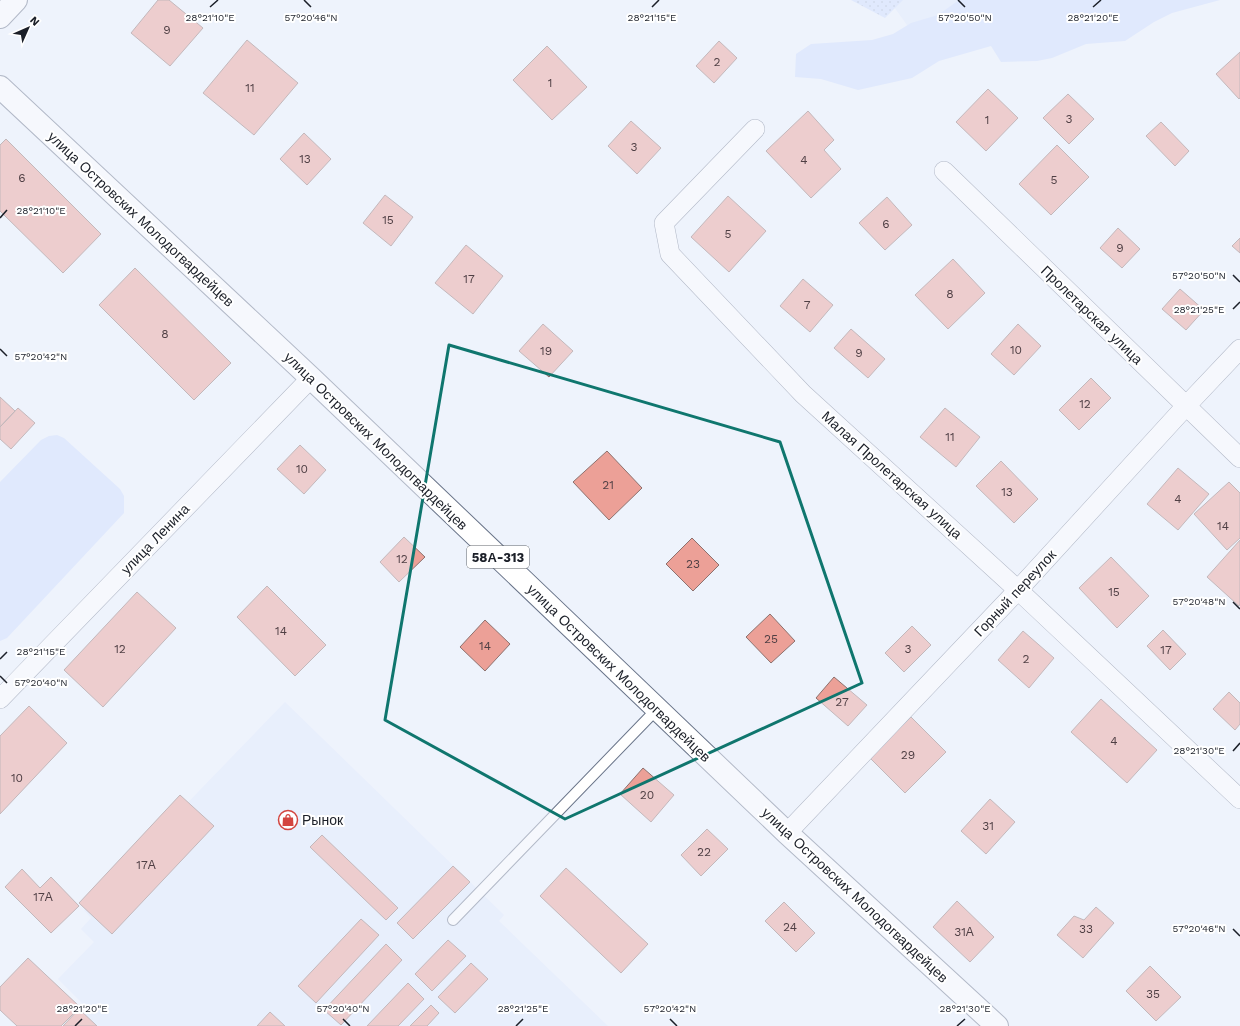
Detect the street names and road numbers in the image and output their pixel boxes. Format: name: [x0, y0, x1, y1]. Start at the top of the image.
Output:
street label: улица Островских Молодогвардейцев: [45, 128, 237, 310]
street label: Пролетарская улица: [1038, 262, 1146, 368]
street label: улица Островских Молодогвардейцев: [281, 349, 471, 533]
street label: Малая Пролетарская улица: [819, 408, 965, 542]
street label: улица Ленина: [118, 500, 193, 577]
road number: 58А-313: [467, 546, 529, 568]
street label: Горный переулок: [971, 546, 1060, 640]
street label: улица Островских Молодогвардейцев: [524, 581, 714, 765]
street label: улица Островских Молодогвардейцев: [759, 804, 951, 986]

